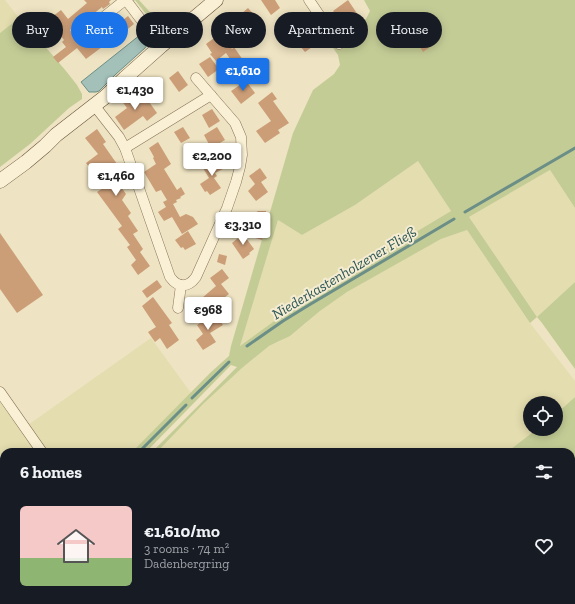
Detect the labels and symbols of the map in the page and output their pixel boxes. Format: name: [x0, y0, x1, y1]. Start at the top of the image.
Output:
pin: €1,610: [210, 58, 276, 92]
pin: €1,430: [102, 77, 168, 111]
pin: €2,200: [179, 143, 245, 177]
pin: €1,460: [83, 163, 149, 197]
pin: €3,310: [210, 212, 276, 246]
water label: Niederkastenholzener Fließ: [268, 223, 420, 323]
pin: €968: [184, 297, 232, 331]

